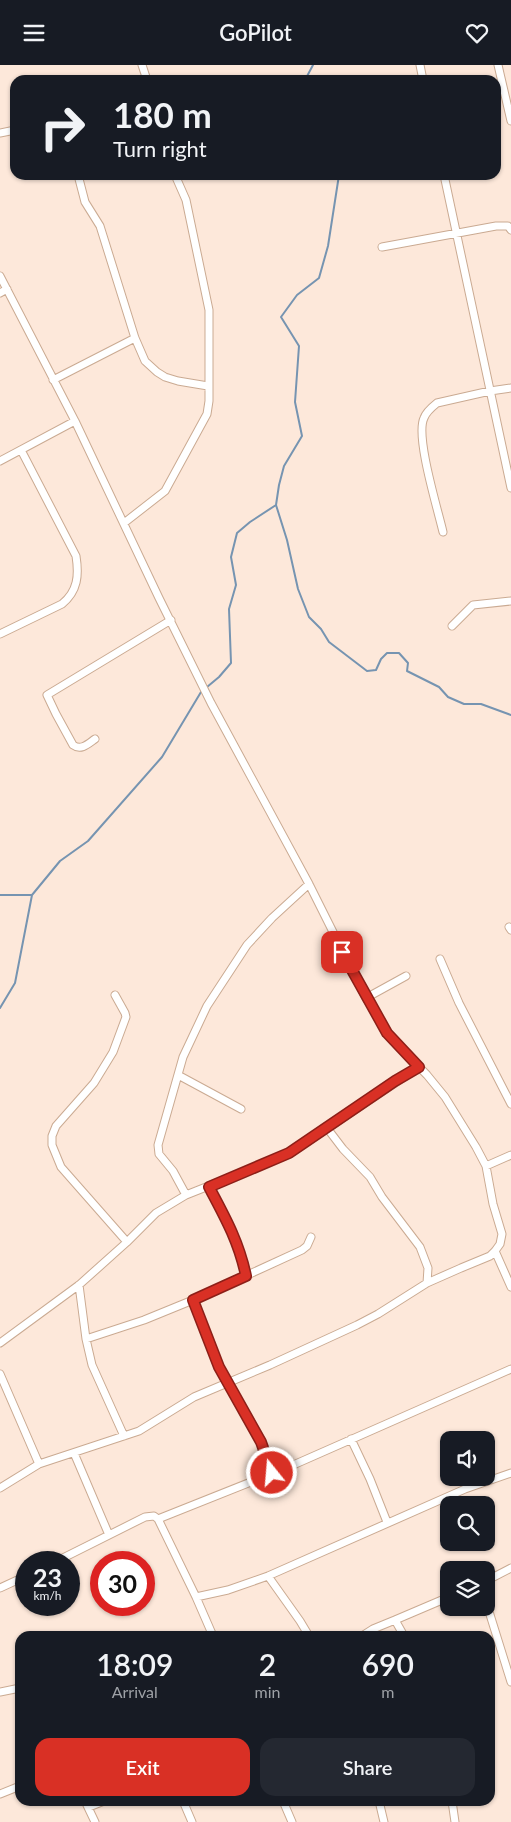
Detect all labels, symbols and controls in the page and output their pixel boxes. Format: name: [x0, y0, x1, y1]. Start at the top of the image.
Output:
icon: menu: [20, 19, 48, 47]
text: GoPilot: [219, 19, 292, 46]
icon: heart: [463, 19, 491, 47]
text: 180 m: [113, 93, 212, 135]
icon: right: [30, 95, 95, 160]
text: Turn right: [113, 135, 207, 162]
pin: [321, 931, 363, 973]
icon: arrive: [328, 938, 356, 966]
map controls: [440, 1431, 495, 1616]
button: sound: [440, 1431, 495, 1486]
position arrow: [245, 1446, 297, 1498]
button: search: [440, 1496, 495, 1551]
speed limit sign: 30: [90, 1551, 155, 1616]
button: layers: [440, 1561, 495, 1616]
text: 23: [33, 1562, 62, 1592]
text: km/h: [33, 1588, 62, 1603]
text: 18:09: [96, 1646, 173, 1682]
text: 2: [259, 1646, 276, 1682]
text: 690: [362, 1646, 414, 1682]
text: Arrival: [112, 1682, 158, 1701]
text: min: [255, 1682, 280, 1701]
text: m: [381, 1682, 394, 1701]
button: Exit: [35, 1738, 250, 1796]
button: Share: [260, 1738, 475, 1796]

